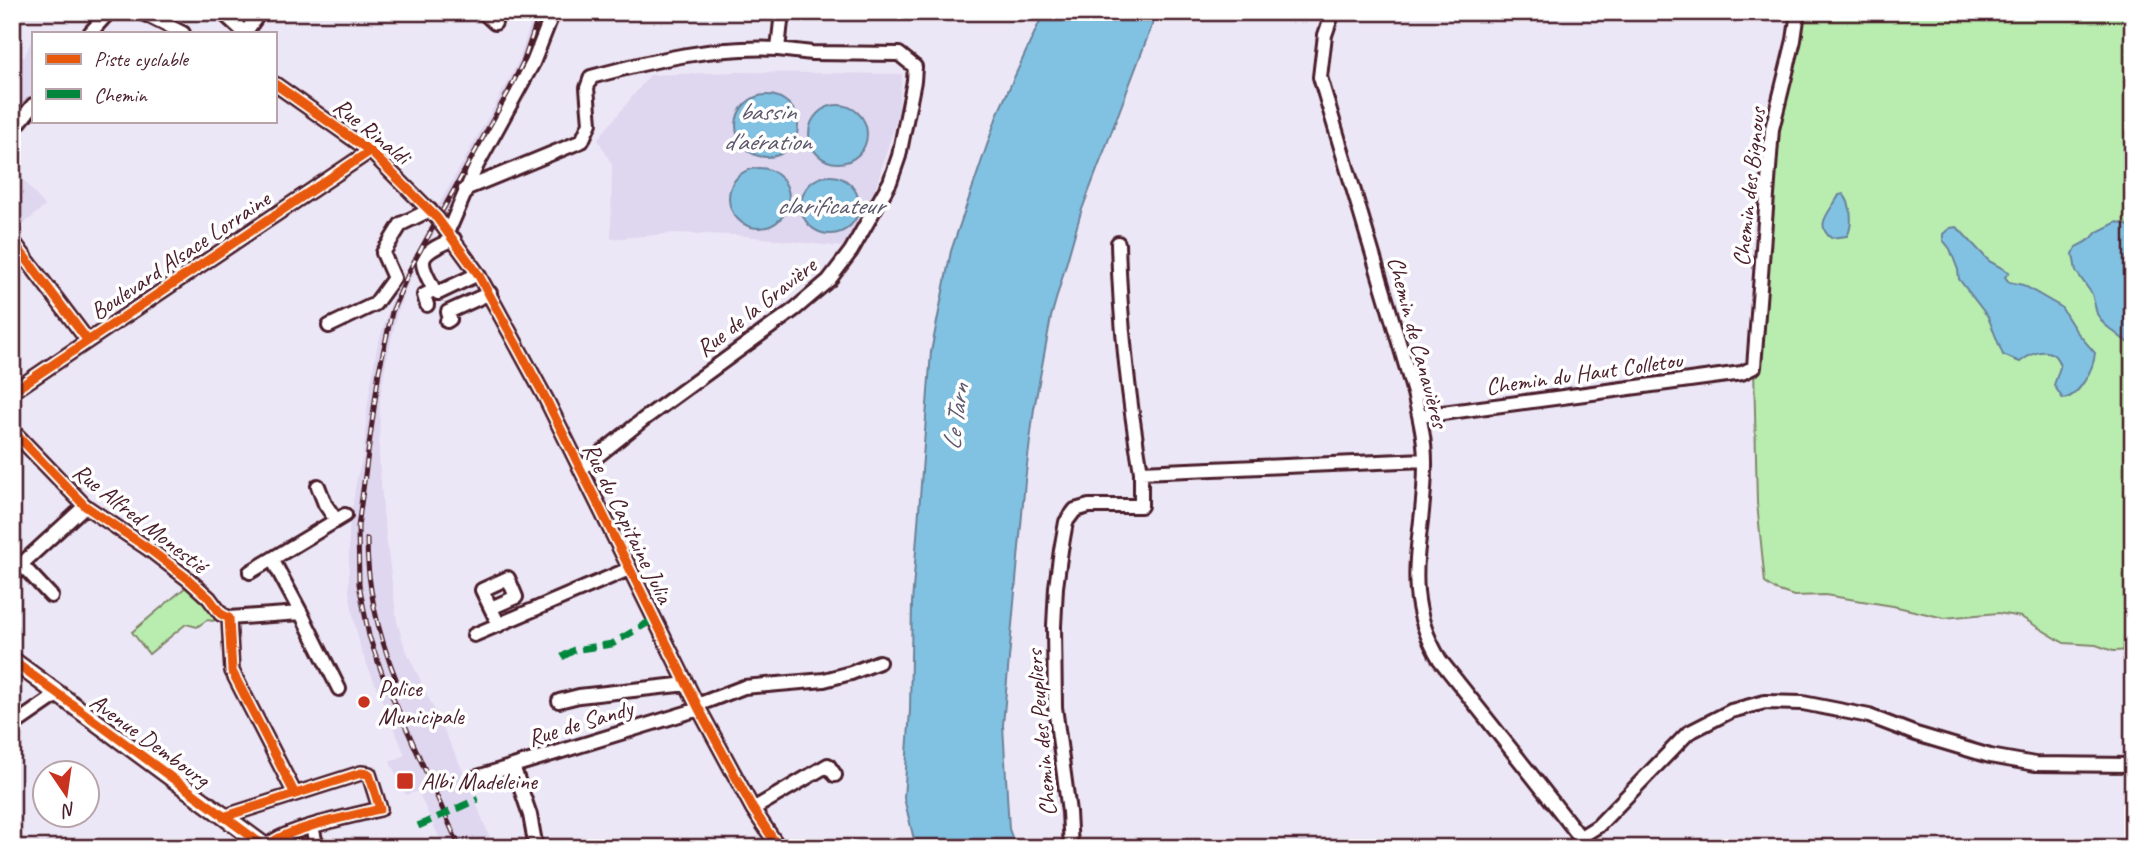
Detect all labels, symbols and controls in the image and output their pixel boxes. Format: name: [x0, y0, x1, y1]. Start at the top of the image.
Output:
legend: [32, 32, 276, 122]
text: Piste cyclable: [94, 46, 190, 72]
text: Chemin: [94, 82, 148, 108]
street label: Rue Rinaldi: [327, 91, 418, 173]
water label: bassin d'aération: [723, 95, 813, 158]
street label: Chemin des Bignous: [1726, 104, 1772, 268]
street label: Boulevard Alsace Lorraine: [84, 182, 277, 326]
water label: clarificateur: [776, 189, 888, 222]
street label: Rue de la Gravière: [690, 249, 824, 363]
street label: Chemin de Canavières: [1381, 253, 1456, 433]
street label: Chemin du Haut Colletou: [1484, 344, 1686, 402]
water label: Le Tarn: [935, 380, 977, 452]
street label: Rue du Capitaine Julia: [576, 438, 680, 610]
street label: Rue Alfred Monestié: [67, 456, 216, 582]
street label: Chemin des Peupliers: [1019, 647, 1063, 817]
place label: Police Municipale: [378, 673, 466, 731]
street label: Avenue Dembourg: [84, 686, 217, 795]
street label: Rue de Sandy: [524, 692, 638, 753]
marker: Police Municipale: [356, 694, 372, 710]
north arrow: [32, 758, 102, 828]
place label: Albi Madeleine: [421, 766, 539, 796]
marker: Albi Madeleine: [395, 771, 415, 791]
text: N: [58, 797, 78, 823]

